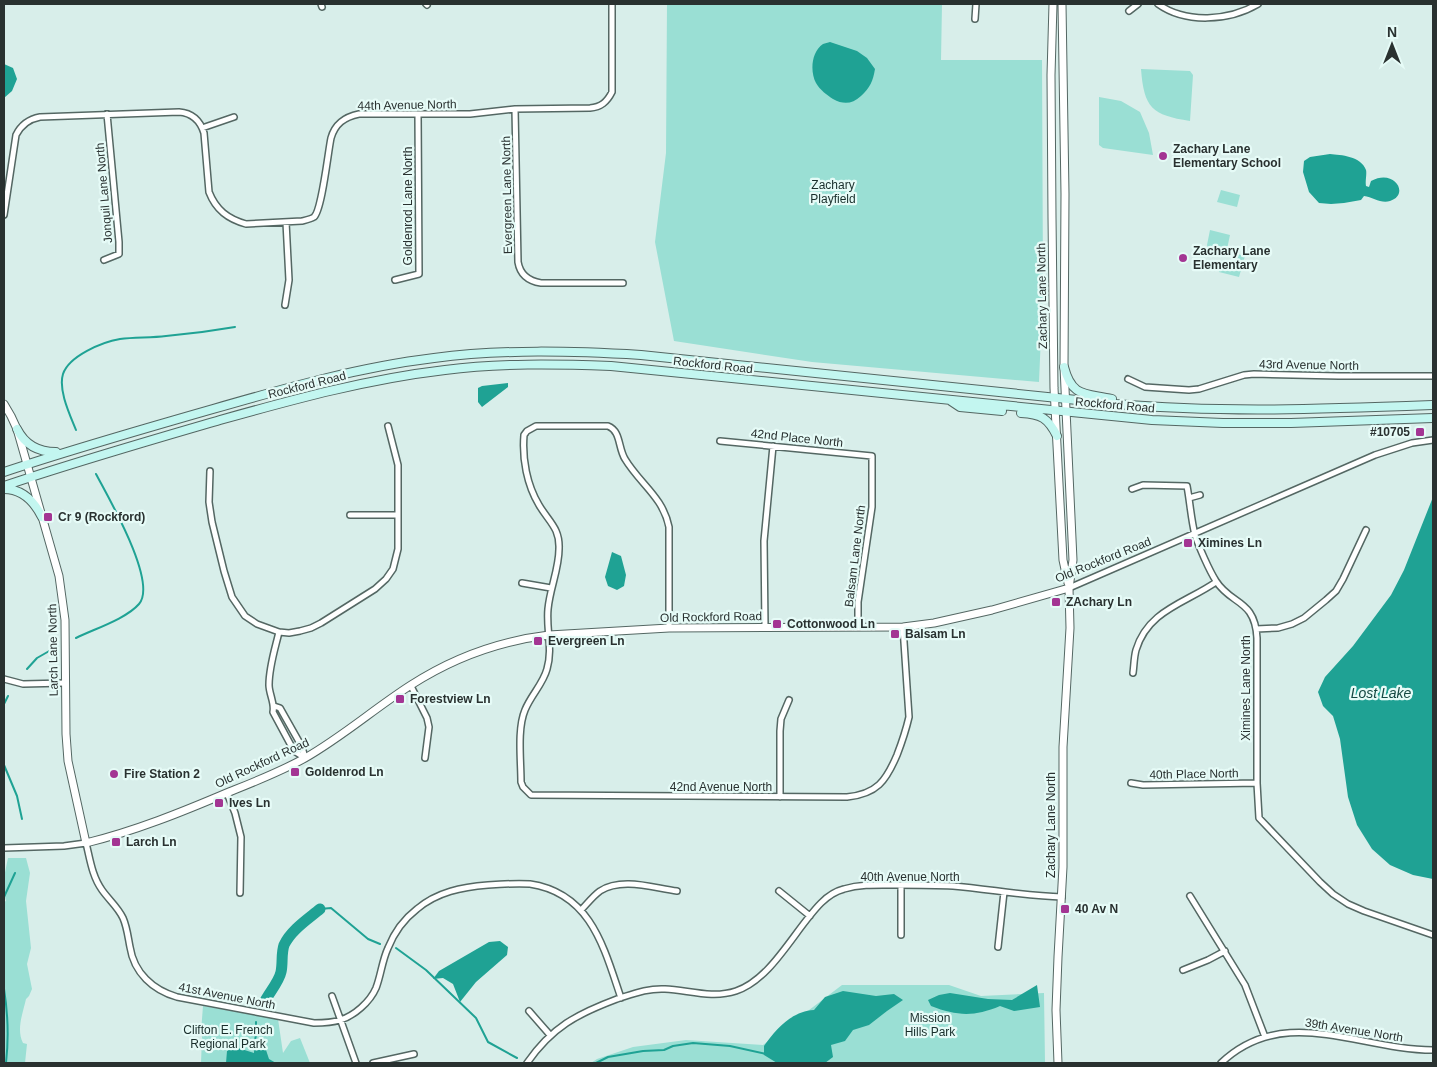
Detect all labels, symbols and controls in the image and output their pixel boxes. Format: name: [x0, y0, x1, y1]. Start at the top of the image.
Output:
north arrow: [1367, 20, 1417, 70]
text: N: [1387, 24, 1397, 40]
street label: 44th Avenue North: [357, 97, 457, 113]
street label: Evergreen Lane North: [499, 136, 515, 254]
street label: Jonquil Lane North: [93, 142, 115, 244]
place label: Zachary Lane Elementary School: [1173, 142, 1281, 170]
street label: Goldenrod Lane North: [401, 147, 415, 265]
marker: Zachary Lane Elementary School: [1157, 150, 1169, 162]
park label: Zachary Playfield: [810, 178, 856, 206]
street label: Zachary Lane North: [1034, 243, 1050, 349]
place label: Zachary Lane Elementary: [1193, 244, 1271, 272]
marker: Zachary Lane Elementary: [1177, 252, 1189, 264]
street label: Rockford Road: [672, 354, 754, 376]
street label: 43rd Avenue North: [1259, 357, 1359, 373]
street label: Rockford Road: [266, 369, 348, 401]
street label: Rockford Road: [1075, 395, 1155, 415]
place label: #10705: [1370, 425, 1410, 439]
street label: 42nd Place North: [750, 426, 844, 450]
marker: #10705: [1414, 426, 1426, 438]
street label: Balsam Lane North: [842, 504, 868, 608]
place label: Cr 9 (Rockford): [58, 510, 145, 524]
marker: Cr 9 (Rockford): [42, 511, 54, 523]
street label: Old Rockford Road: [1053, 534, 1153, 586]
place label: Ximines Ln: [1198, 536, 1262, 550]
marker: Ximines Ln: [1182, 537, 1194, 549]
place label: ZAchary Ln: [1066, 595, 1132, 609]
marker: ZAchary Ln: [1050, 596, 1062, 608]
street label: Larch Lane North: [45, 604, 61, 696]
street label: Old Rockford Road: [660, 609, 762, 625]
place label: Cottonwood Ln: [787, 617, 875, 631]
marker: Cottonwood Ln: [771, 618, 783, 630]
place label: Balsam Ln: [905, 627, 966, 641]
marker: Balsam Ln: [889, 628, 901, 640]
place label: Evergreen Ln: [548, 634, 625, 648]
marker: Evergreen Ln: [532, 635, 544, 647]
street label: Ximines Lane North: [1239, 635, 1253, 741]
water label: Lost Lake: [1351, 685, 1412, 701]
place label: Forestview Ln: [410, 692, 491, 706]
marker: Forestview Ln: [394, 693, 406, 705]
street label: Old Rockford Road: [213, 735, 311, 791]
place label: Goldenrod Ln: [305, 765, 384, 779]
marker: Goldenrod Ln: [289, 766, 301, 778]
street label: 40th Place North: [1149, 766, 1239, 782]
place label: Fire Station 2: [124, 767, 200, 781]
marker: Fire Station 2: [108, 768, 120, 780]
street label: Zachary Lane North: [1044, 772, 1058, 878]
street label: 42nd Avenue North: [670, 780, 772, 794]
place label: Ives Ln: [229, 796, 270, 810]
marker: Ives Ln: [213, 797, 225, 809]
place label: Larch Ln: [126, 835, 177, 849]
marker: Larch Ln: [110, 836, 122, 848]
street label: 40th Avenue North: [860, 870, 960, 884]
place label: 40 Av N: [1075, 902, 1118, 916]
marker: 40 Av N: [1059, 903, 1071, 915]
street label: 41st Avenue North: [177, 980, 277, 1012]
park label: Mission Hills Park: [905, 1011, 956, 1039]
street label: 39th Avenue North: [1304, 1015, 1404, 1045]
park label: Clifton E. French Regional Park: [183, 1023, 273, 1051]

